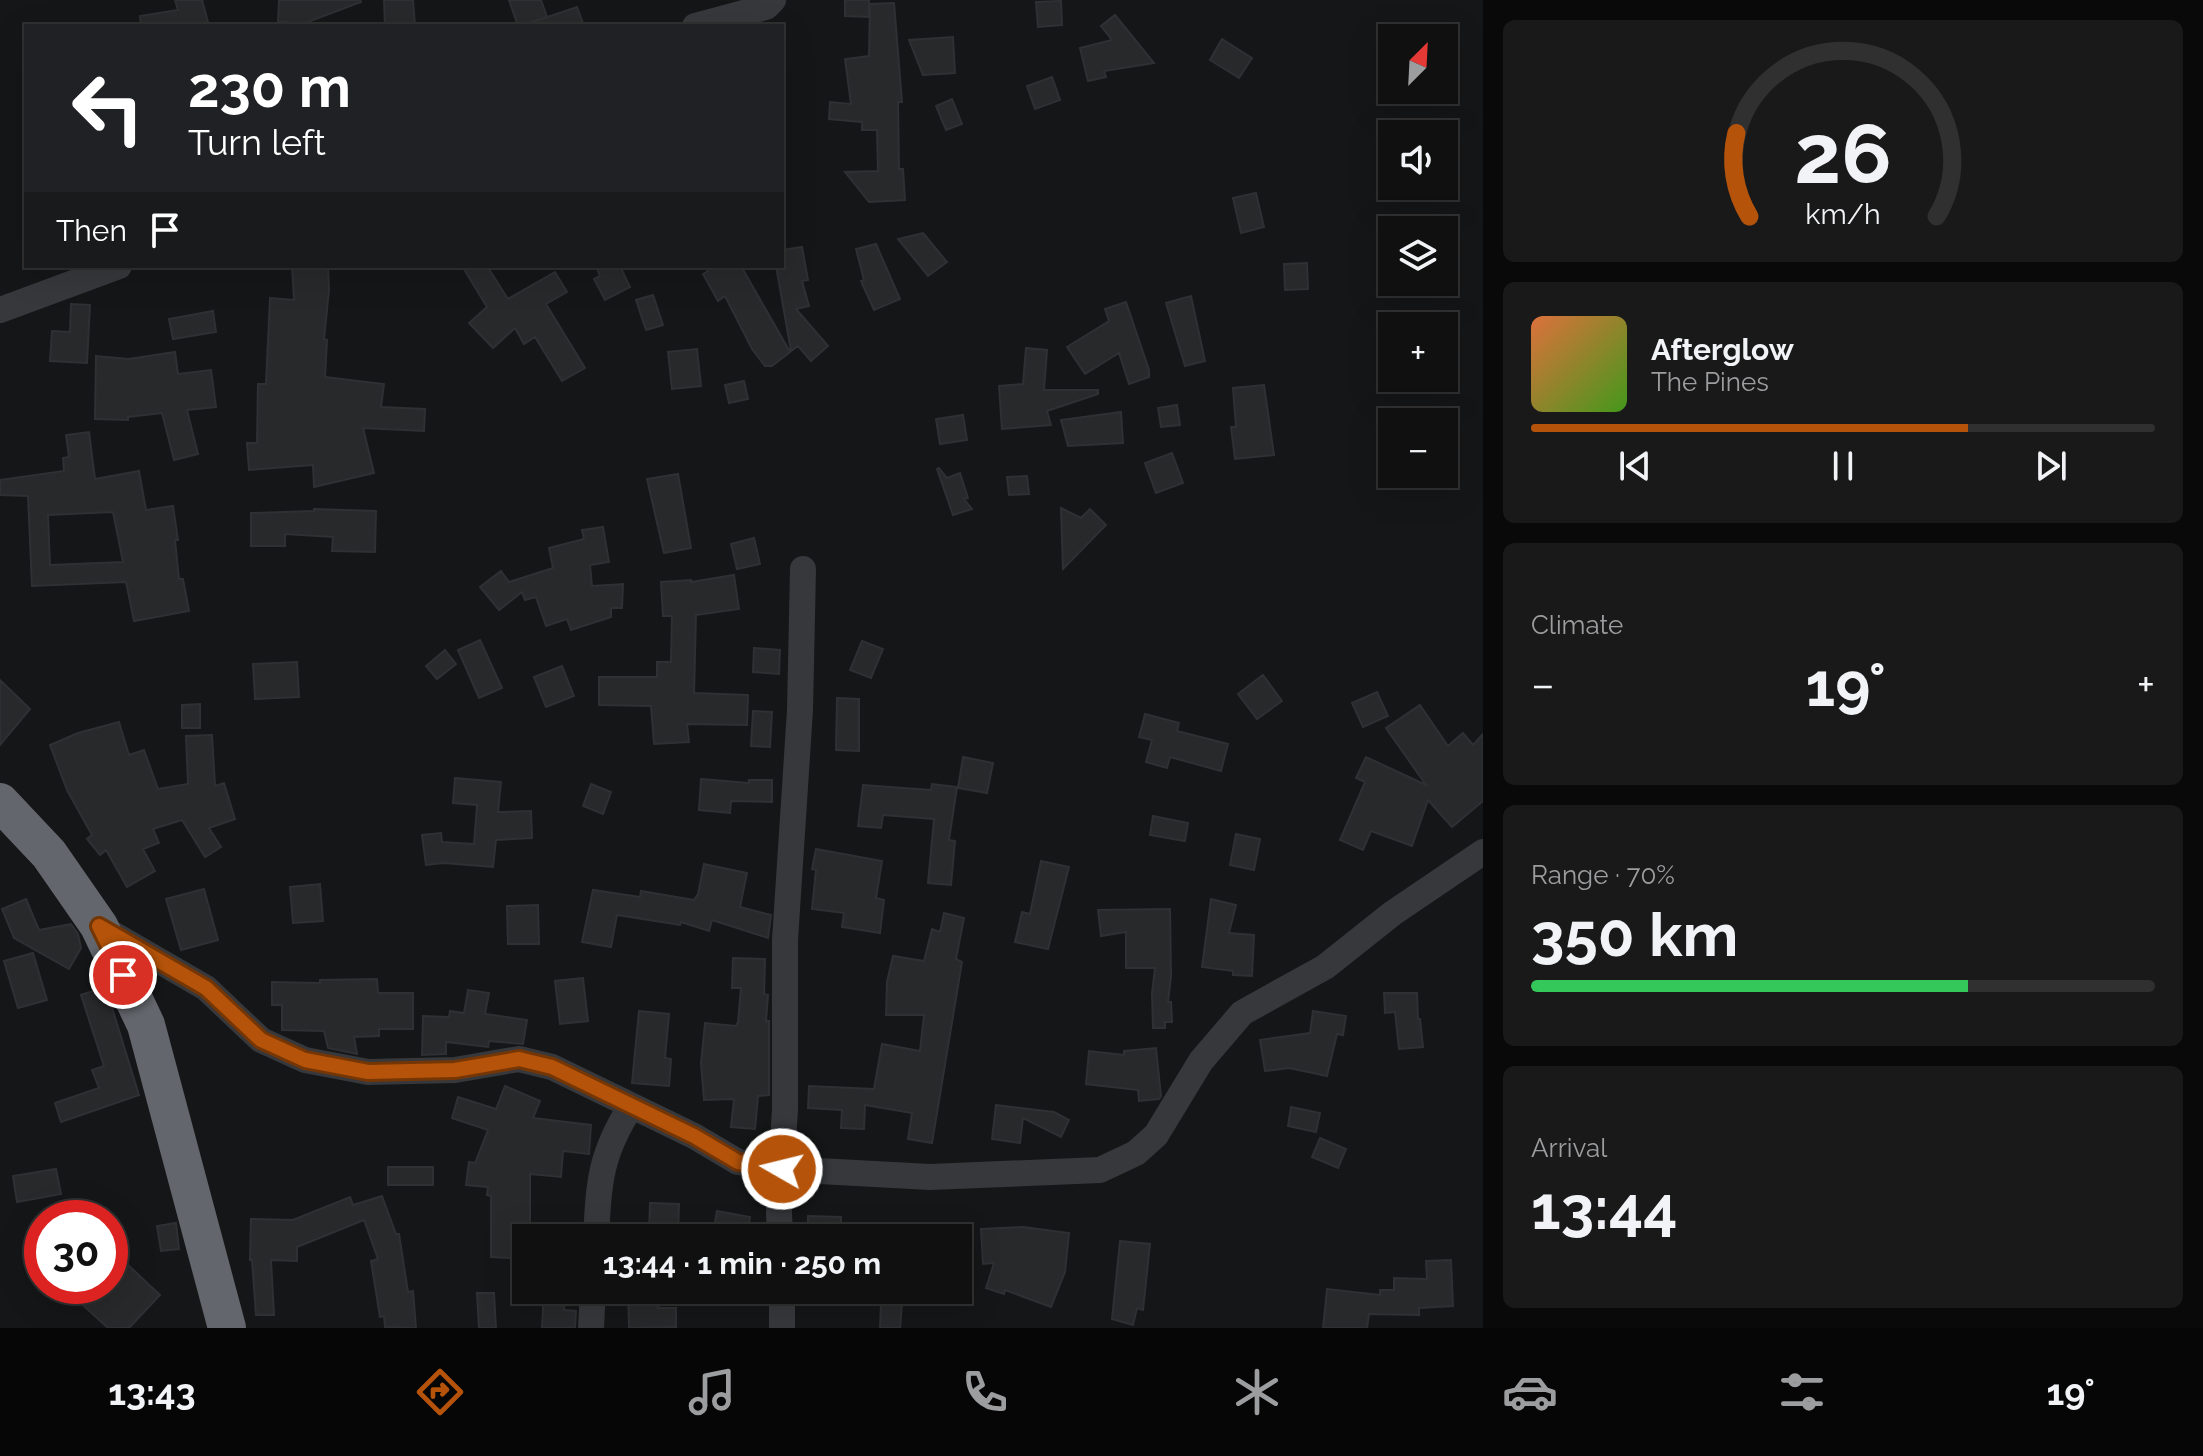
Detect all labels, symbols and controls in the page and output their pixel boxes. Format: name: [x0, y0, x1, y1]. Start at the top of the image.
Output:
north arrow: [1378, 24, 1458, 104]
map controls: [1378, 24, 1458, 488]
text: 230 m: [188, 54, 351, 120]
icon: left: [56, 56, 160, 160]
text: 26: [1794, 104, 1892, 201]
button: sound: [1378, 120, 1458, 200]
text: Turn left: [188, 121, 326, 163]
text: km/h: [1805, 197, 1881, 231]
icon: arrive: [143, 208, 187, 252]
text: Then: [56, 213, 127, 248]
button: layers: [1378, 216, 1458, 296]
button: +: [1378, 312, 1458, 392]
text: Afterglow: [1651, 332, 1794, 367]
text: The Pines: [1651, 367, 1769, 397]
button: −: [1378, 408, 1458, 488]
icon: previous: [1613, 444, 1657, 488]
icon: pause: [1821, 444, 1865, 488]
icon: next: [2029, 444, 2073, 488]
text: Climate: [1531, 610, 1623, 640]
text: 19°: [1806, 650, 1886, 720]
text: −: [1531, 659, 1555, 710]
text: +: [2137, 659, 2155, 710]
text: Range · 70%: [1531, 860, 1675, 890]
text: 350 km: [1531, 900, 1738, 970]
pin: [89, 941, 157, 1009]
icon: arrive: [101, 953, 145, 997]
position arrow: [740, 1127, 824, 1211]
text: Arrival: [1531, 1133, 1607, 1163]
text: 13:44: [1531, 1173, 1677, 1243]
speed limit sign: 30: [24, 1200, 128, 1304]
text: 13:44 · 1 min · 250 m: [603, 1246, 881, 1281]
icon: directions: [412, 1364, 468, 1420]
icon: music: [684, 1364, 740, 1420]
icon: phone: [957, 1364, 1013, 1420]
icon: climate: [1229, 1364, 1285, 1420]
icon: car: [1502, 1364, 1558, 1420]
icon: filters: [1774, 1364, 1830, 1420]
text: 13:43: [108, 1371, 196, 1413]
text: 19°: [2046, 1371, 2095, 1413]

